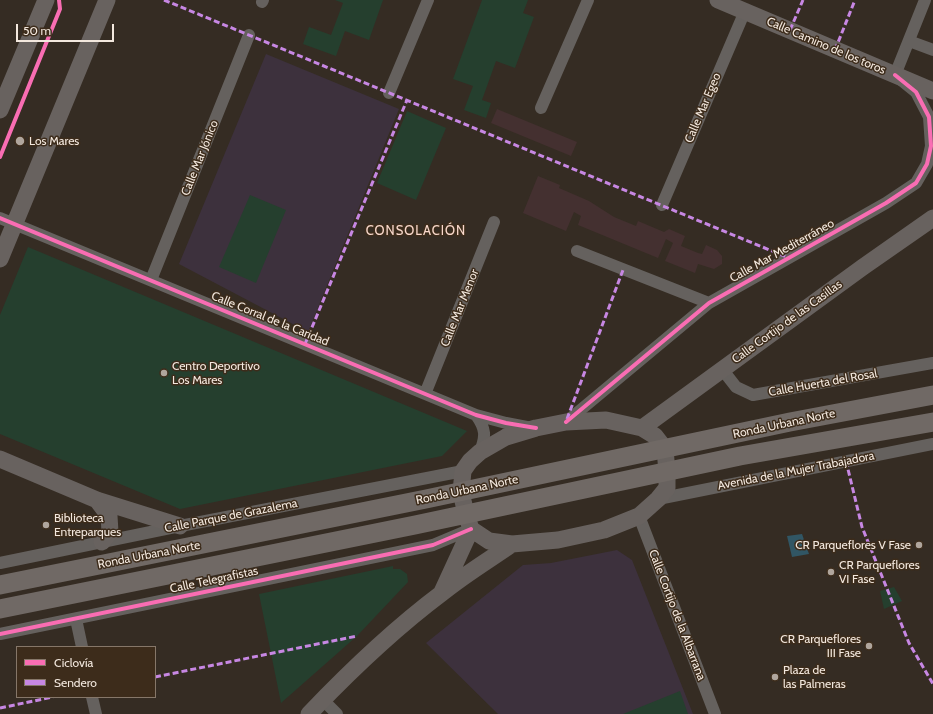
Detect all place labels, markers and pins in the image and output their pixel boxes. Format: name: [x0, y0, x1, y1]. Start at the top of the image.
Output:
place label: Los Mares: [29, 134, 79, 148]
marker: Los Mares: [14, 135, 26, 147]
place label: Centro Deportivo Los Mares: [172, 359, 260, 387]
marker: Centro Deportivo Los Mares: [159, 368, 169, 378]
place label: Biblioteca Entreparques: [54, 511, 121, 539]
marker: Biblioteca Entreparques: [41, 520, 51, 530]
place label: CR Parqueflores V Fase: [795, 538, 911, 552]
marker: CR Parqueflores V Fase: [914, 540, 924, 550]
place label: CR Parqueflores VI Fase: [839, 558, 920, 586]
marker: CR Parqueflores VI Fase: [826, 567, 836, 577]
place label: CR Parqueflores III Fase: [780, 632, 861, 660]
marker: CR Parqueflores III Fase: [864, 641, 874, 651]
place label: Plaza de las Palmeras: [783, 663, 846, 691]
marker: Plaza de las Palmeras: [770, 672, 780, 682]

